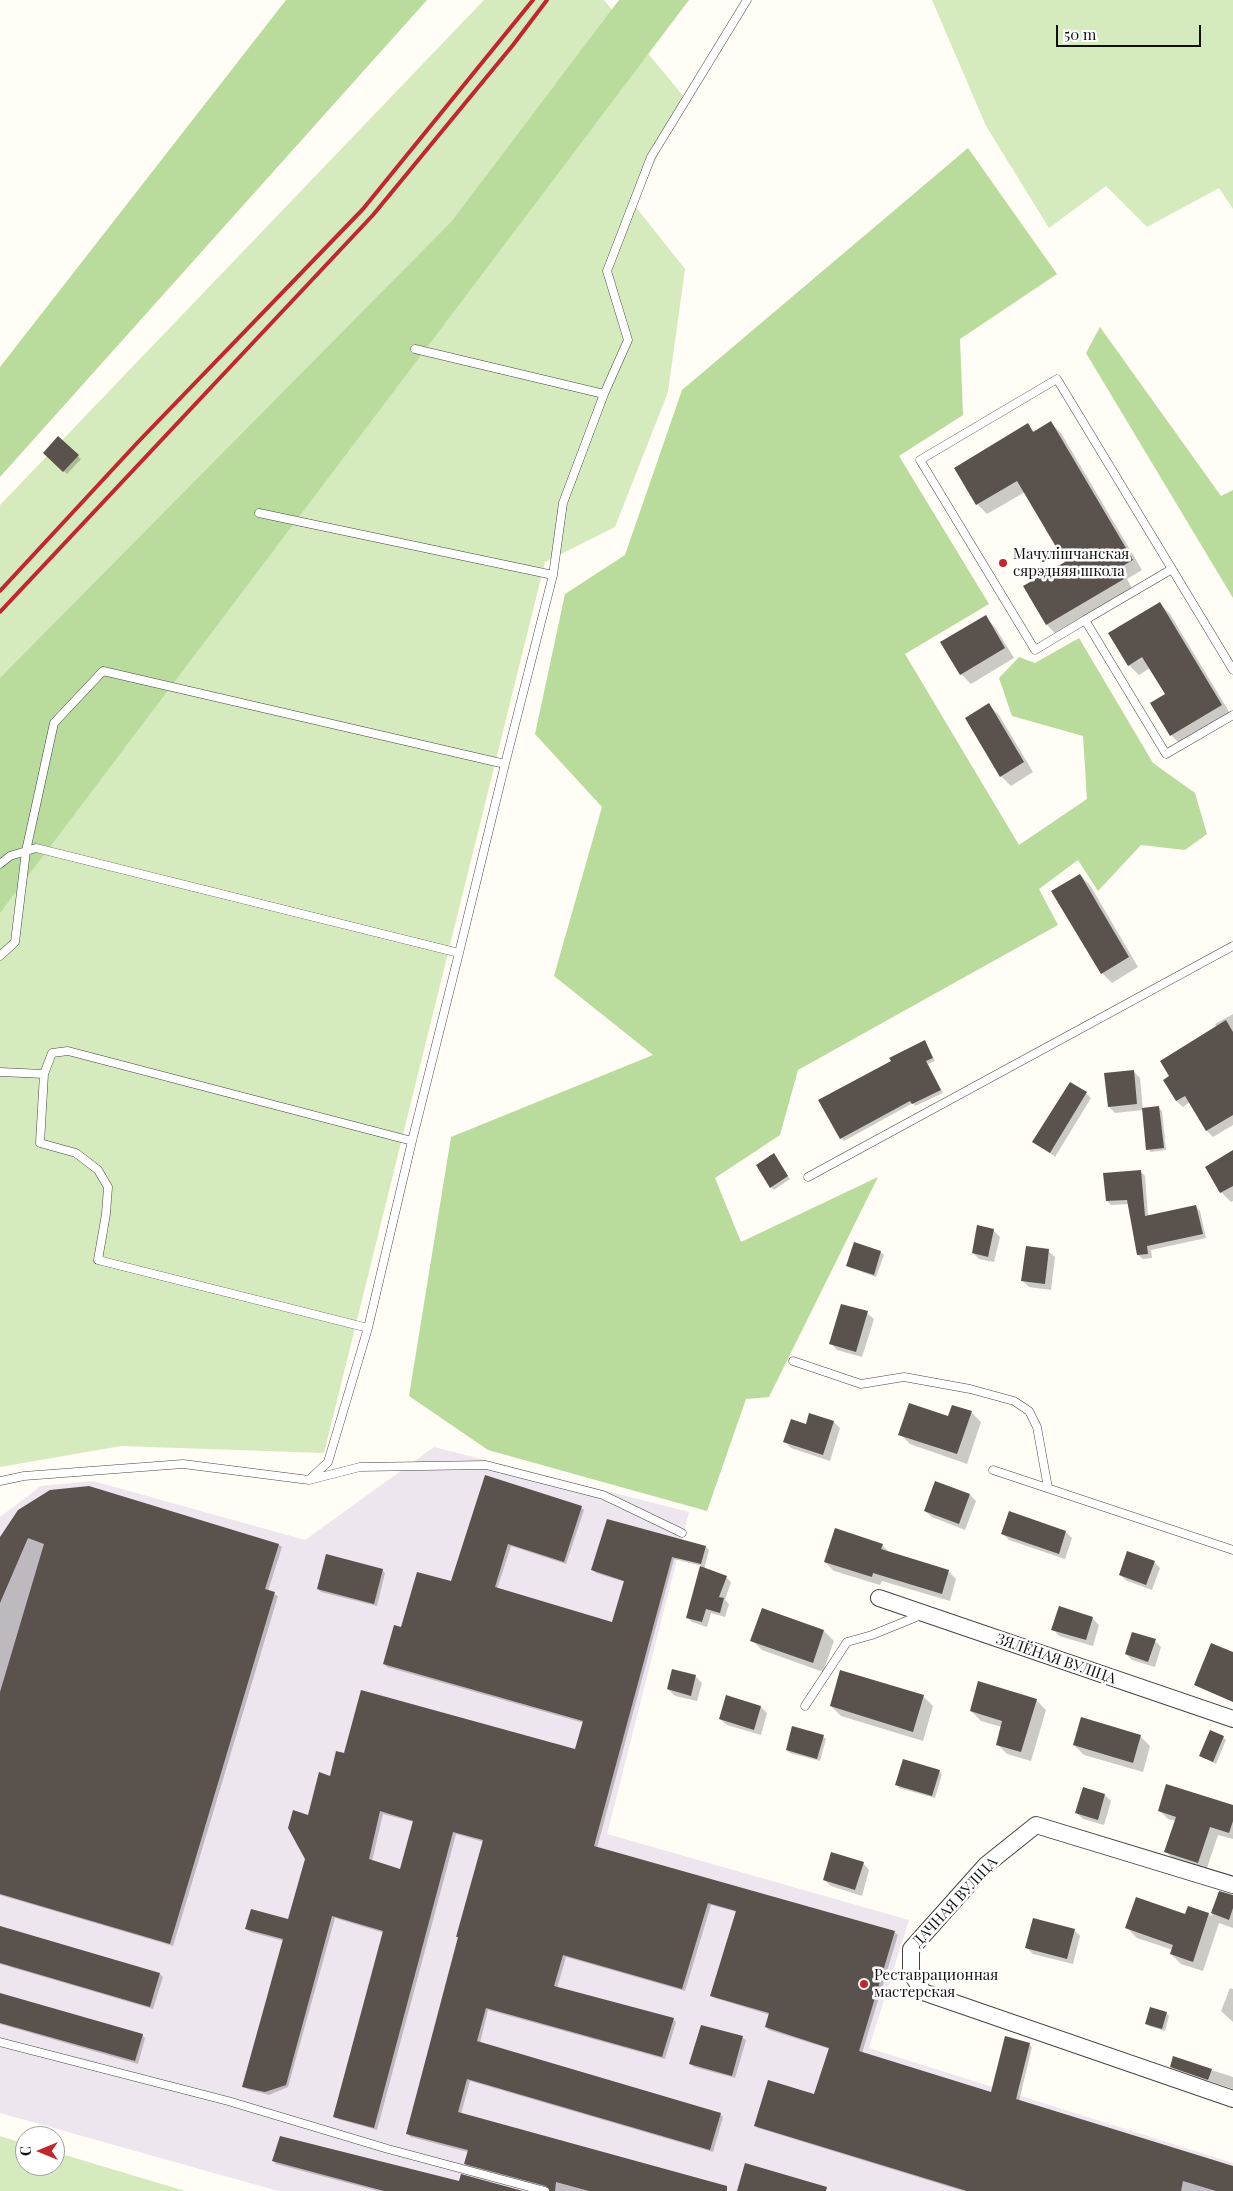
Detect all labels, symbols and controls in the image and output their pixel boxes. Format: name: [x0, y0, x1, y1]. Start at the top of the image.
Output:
scale bar: [1058, 15, 1203, 47]
text: 50 m: [1064, 24, 1096, 44]
place label: Мачулішчанская сярэдняя школа: [1013, 545, 1129, 580]
marker: Мачулішчанская сярэдняя школа: [997, 557, 1009, 569]
street label: ЗЯЛЁНАЯ ВУЛІЦА: [994, 1630, 1118, 1688]
street label: ДАЧНАЯ ВУЛІЦА: [909, 1853, 1001, 1951]
place label: Реставрационная мастерская: [874, 1966, 998, 2001]
marker: Реставрационная мастерская: [858, 1978, 870, 1990]
north arrow: [15, 2126, 65, 2176]
text: С: [16, 2146, 35, 2156]

